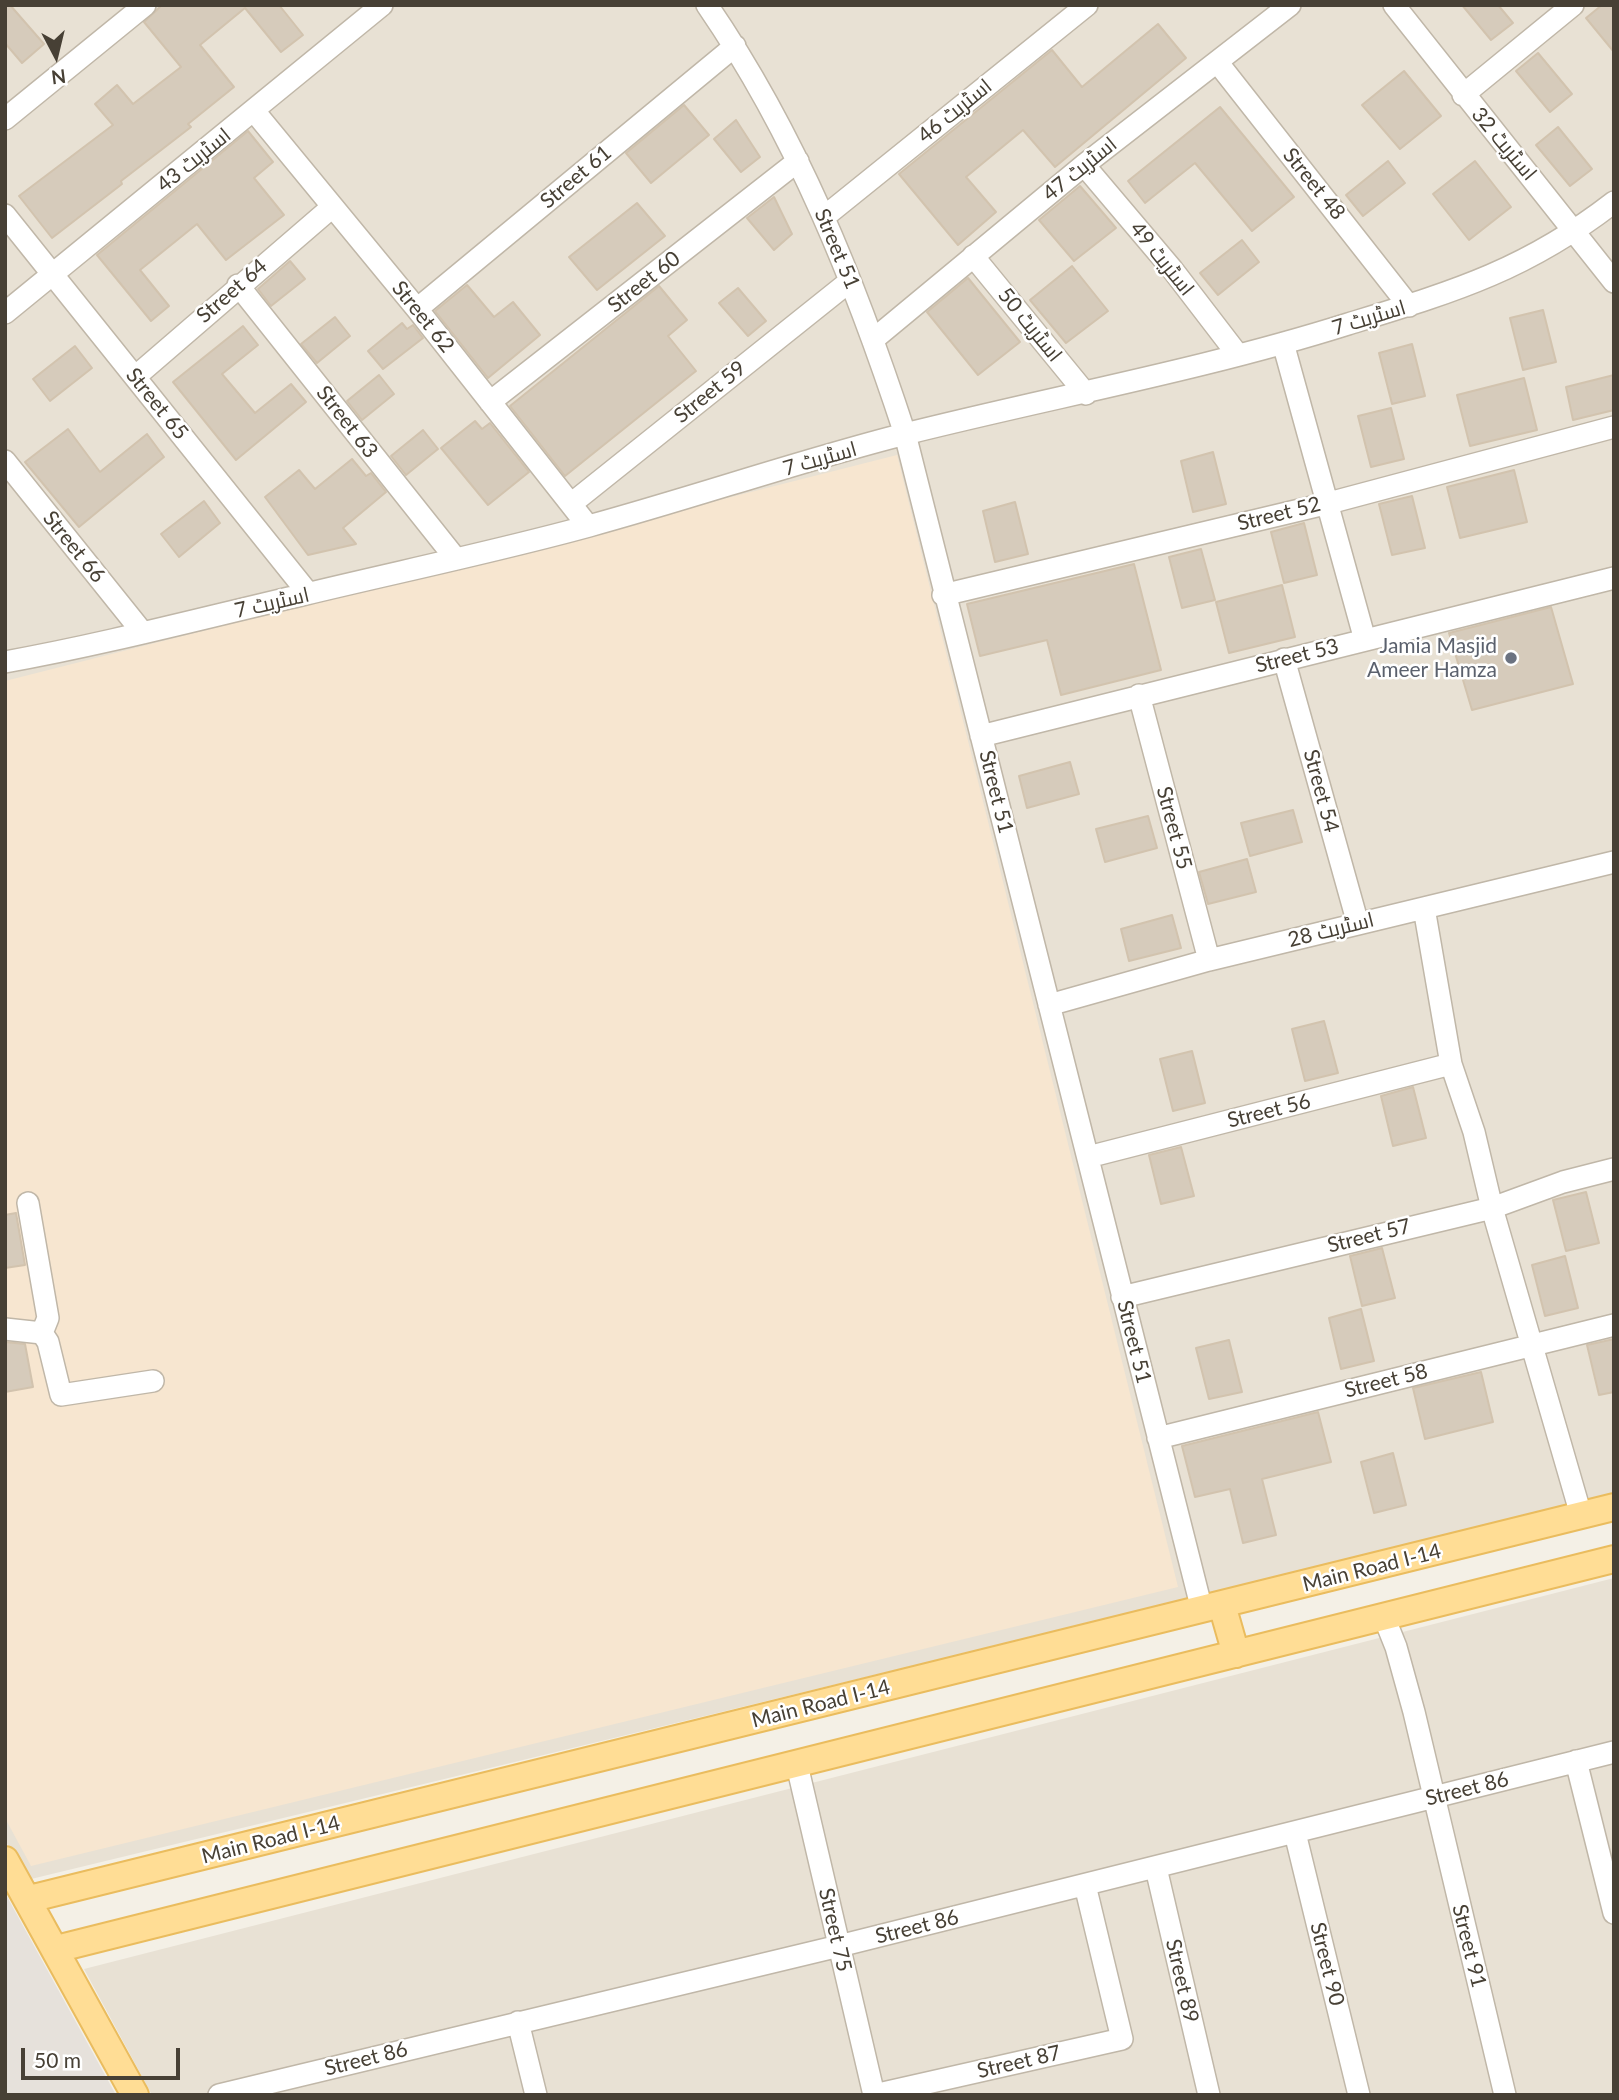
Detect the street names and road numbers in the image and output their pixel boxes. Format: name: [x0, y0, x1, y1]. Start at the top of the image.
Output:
street label: اسٹریٹ 46: [913, 74, 997, 148]
street label: اسٹریٹ 32: [1466, 102, 1542, 186]
street label: اسٹریٹ 43: [152, 123, 236, 197]
street label: اسٹریٹ 47: [1038, 132, 1122, 206]
street label: Street 61: [535, 140, 617, 214]
street label: Street 48: [1277, 143, 1351, 225]
street label: Street 51: [809, 205, 865, 293]
street label: اسٹریٹ 49: [1125, 217, 1199, 301]
street label: Street 60: [603, 246, 685, 318]
street label: Street 64: [192, 254, 272, 328]
street label: Street 62: [386, 276, 460, 358]
street label: اسٹریٹ 50: [993, 283, 1067, 367]
street label: اسٹریٹ 7: [1329, 295, 1409, 341]
street label: Street 59: [669, 355, 751, 429]
street label: Street 65: [120, 363, 194, 445]
street label: Street 63: [311, 381, 383, 463]
street label: اسٹریٹ 7: [780, 436, 860, 482]
street label: Street 52: [1235, 491, 1323, 537]
street label: Street 66: [37, 506, 111, 588]
street label: اسٹریٹ 7: [232, 582, 312, 624]
street label: Street 53: [1253, 633, 1341, 679]
street label: Street 54: [1298, 747, 1344, 835]
street label: Street 51: [973, 748, 1019, 836]
street label: Street 55: [1151, 784, 1197, 872]
street label: اسٹریٹ 28: [1285, 907, 1377, 953]
street label: Street 56: [1225, 1088, 1313, 1134]
street label: Street 57: [1325, 1213, 1413, 1259]
street label: Street 51: [1111, 1298, 1157, 1386]
street label: Street 58: [1342, 1358, 1430, 1404]
street label: Main Road I-14: [1300, 1539, 1444, 1597]
street label: Main Road I-14: [749, 1675, 893, 1733]
street label: Street 86: [1423, 1766, 1511, 1812]
street label: Main Road I-14: [199, 1811, 343, 1869]
street label: Street 75: [813, 1886, 857, 1974]
street label: Street 91: [1446, 1902, 1492, 1990]
street label: Street 86: [873, 1904, 961, 1950]
street label: Street 90: [1304, 1920, 1350, 2008]
street label: Street 89: [1160, 1937, 1204, 2025]
street label: Street 86: [322, 2036, 410, 2082]
street label: Street 87: [975, 2040, 1063, 2084]

